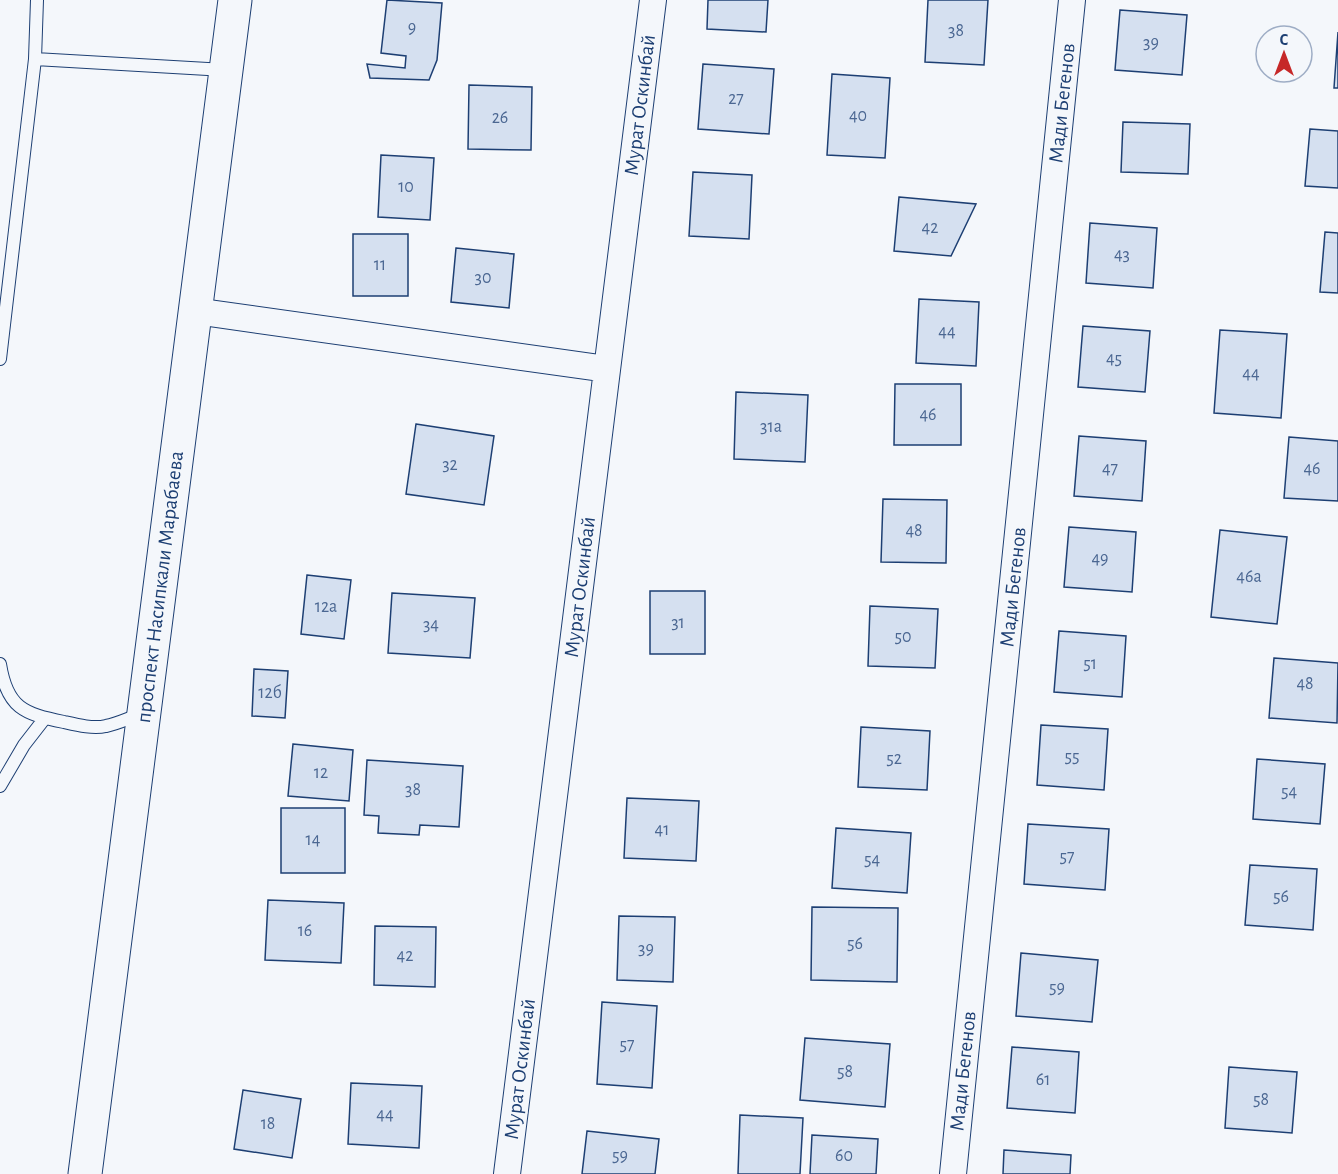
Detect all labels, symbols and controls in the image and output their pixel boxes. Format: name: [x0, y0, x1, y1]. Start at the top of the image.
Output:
house number: 9: [408, 19, 416, 37]
house number: 38: [948, 22, 964, 40]
north arrow: [1254, 24, 1314, 84]
text: С: [1280, 32, 1289, 48]
street label: Мурат Оскинбай: [621, 33, 659, 177]
house number: 39: [1143, 34, 1159, 52]
street label: Мади Бегенов: [1045, 42, 1079, 164]
house number: 27: [728, 90, 744, 108]
house number: 40: [849, 107, 867, 125]
house number: 26: [492, 109, 508, 127]
house number: 10: [398, 178, 414, 196]
house number: 42: [922, 219, 938, 237]
house number: 43: [1114, 246, 1130, 264]
house number: 11: [374, 256, 386, 274]
house number: 30: [475, 269, 491, 287]
house number: 44: [938, 323, 956, 341]
house number: 45: [1106, 350, 1122, 368]
house number: 44: [1242, 365, 1260, 383]
house number: 46: [919, 406, 937, 424]
house number: 31а: [760, 418, 782, 436]
street label: проспект Насипкали Марабаева: [133, 449, 187, 724]
house number: 32: [442, 456, 458, 474]
house number: 47: [1102, 460, 1118, 478]
house number: 46: [1303, 460, 1321, 478]
street label: Мурат Оскинбай: [561, 515, 599, 659]
house number: 48: [905, 522, 923, 540]
street label: Мади Бегенов: [996, 526, 1030, 648]
house number: 49: [1091, 550, 1109, 568]
house number: 46а: [1236, 568, 1262, 586]
house number: 12а: [315, 598, 337, 616]
house number: 31: [671, 614, 685, 632]
house number: 34: [423, 616, 439, 634]
house number: 50: [894, 628, 912, 646]
house number: 51: [1083, 655, 1097, 673]
house number: 48: [1296, 675, 1314, 693]
house number: 12б: [258, 683, 282, 702]
house number: 55: [1064, 748, 1080, 766]
house number: 52: [886, 750, 902, 768]
house number: 12: [314, 764, 328, 782]
house number: 38: [405, 781, 421, 799]
house number: 54: [1281, 783, 1297, 801]
house number: 41: [655, 821, 669, 839]
house number: 14: [306, 831, 321, 849]
house number: 57: [1059, 848, 1075, 866]
house number: 54: [864, 851, 880, 869]
house number: 56: [1273, 888, 1289, 906]
house number: 16: [298, 922, 312, 940]
house number: 56: [847, 935, 863, 953]
house number: 39: [638, 940, 654, 958]
house number: 42: [397, 947, 413, 965]
house number: 59: [1049, 979, 1065, 997]
street label: Мурат Оскинбай: [501, 997, 539, 1141]
street label: Мади Бегенов: [946, 1010, 980, 1132]
house number: 57: [619, 1036, 635, 1054]
house number: 58: [837, 1063, 853, 1081]
house number: 61: [1036, 1071, 1050, 1089]
house number: 58: [1253, 1091, 1269, 1109]
house number: 44: [376, 1106, 394, 1124]
house number: 18: [261, 1115, 275, 1133]
house number: 59: [612, 1147, 628, 1165]
house number: 60: [835, 1147, 853, 1165]

